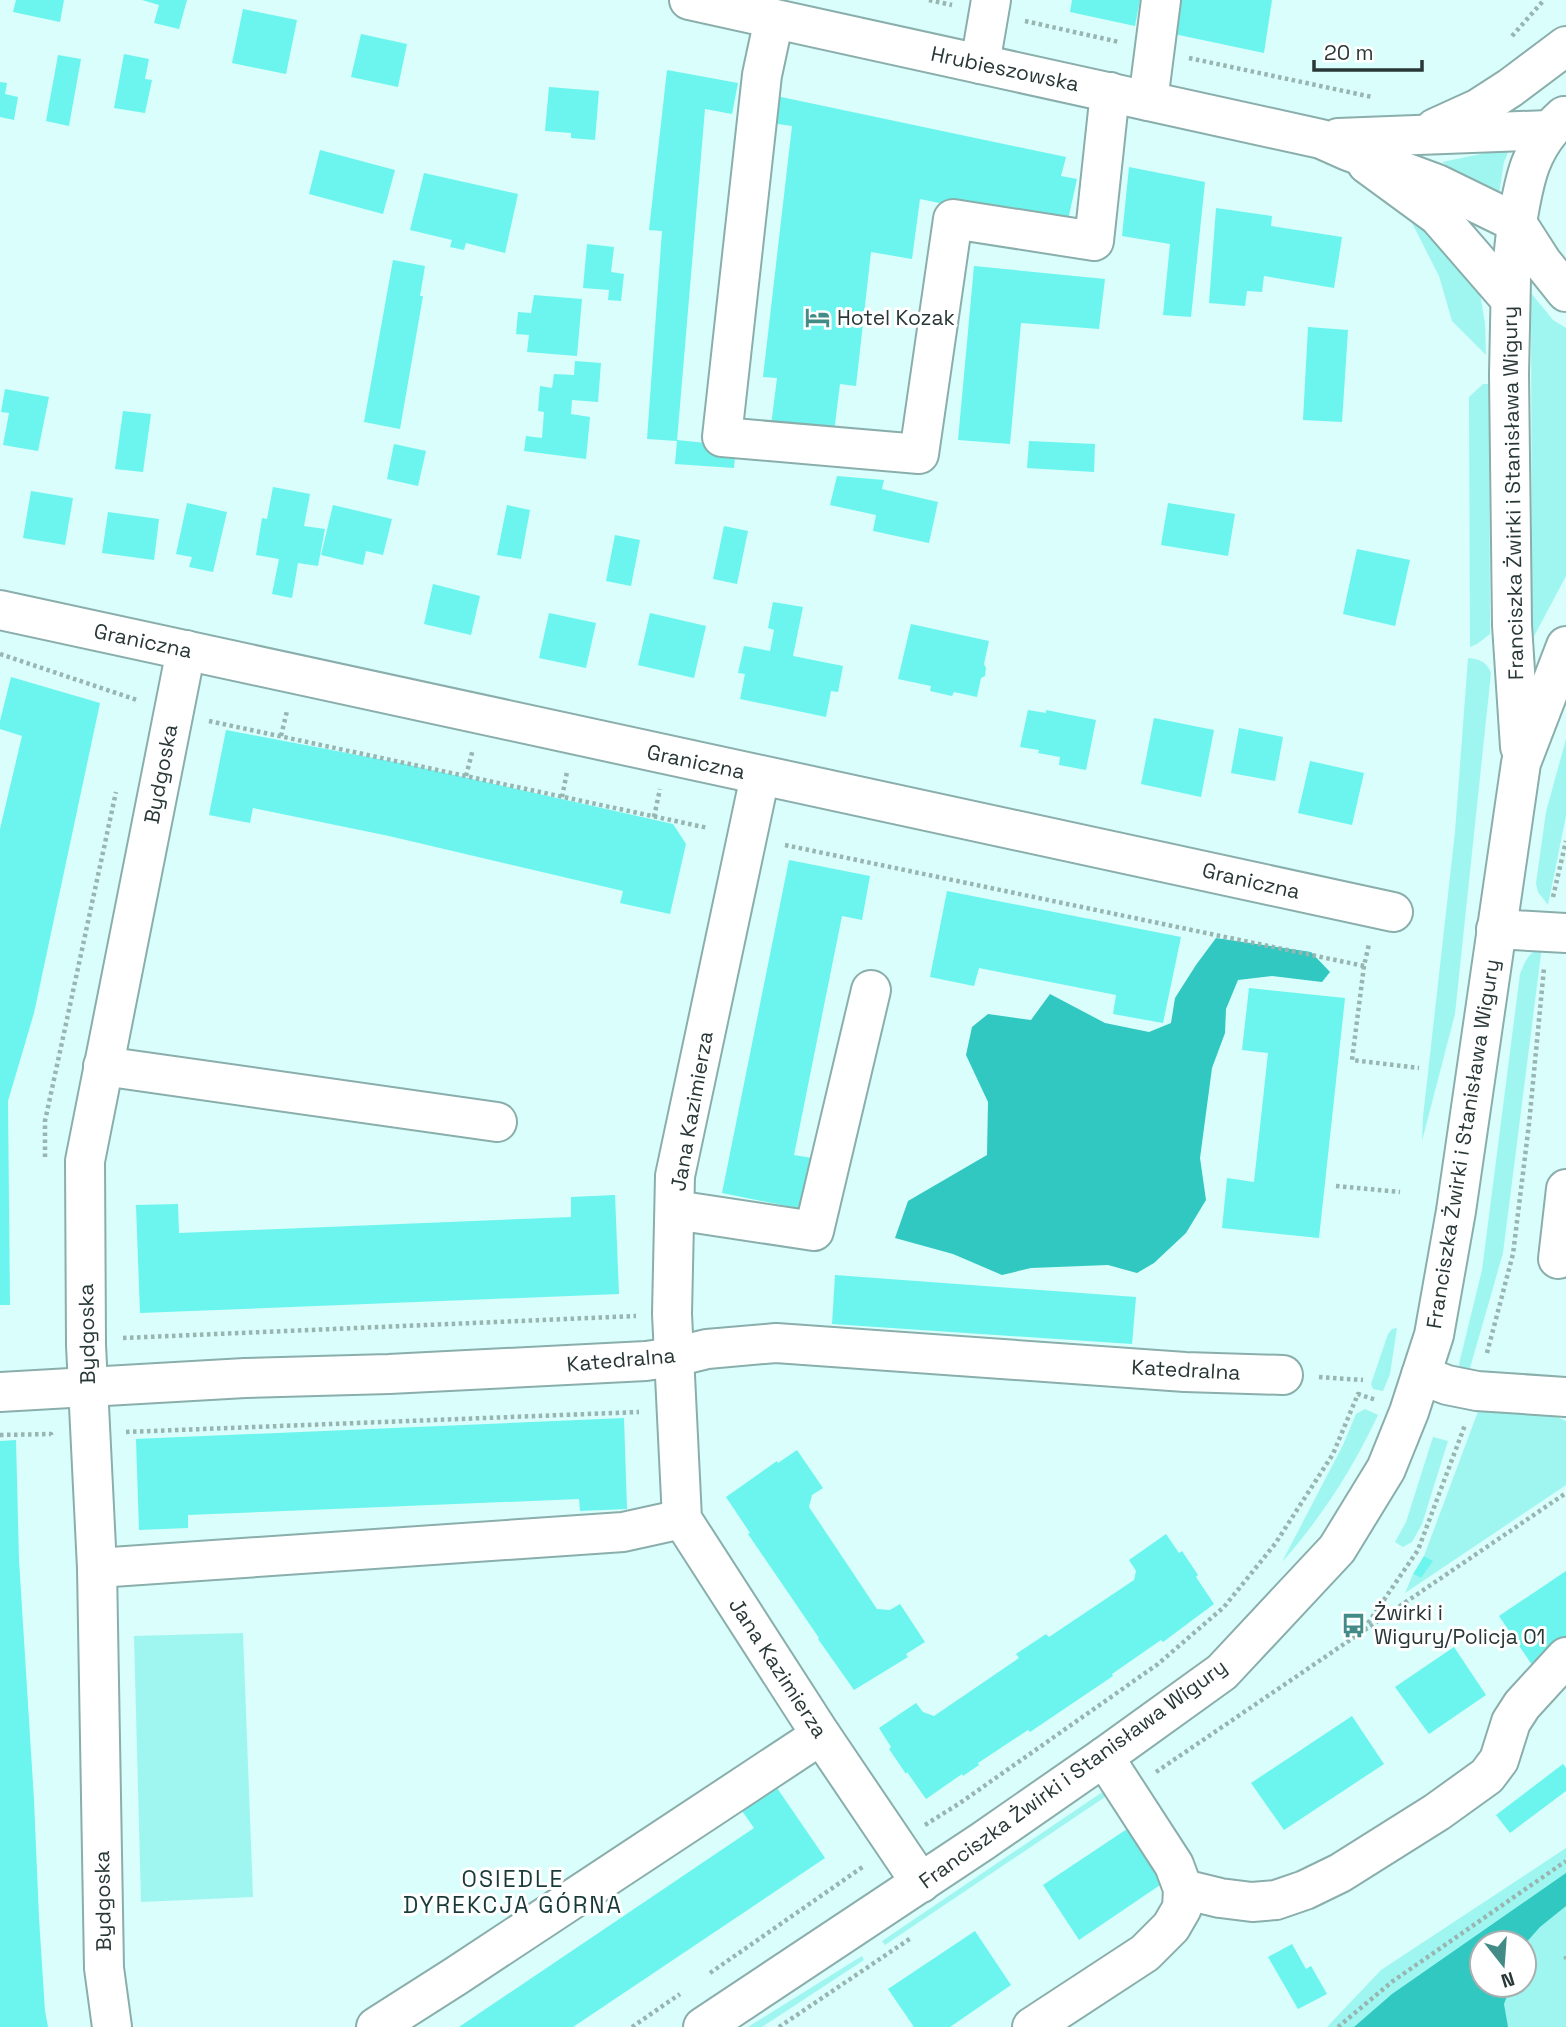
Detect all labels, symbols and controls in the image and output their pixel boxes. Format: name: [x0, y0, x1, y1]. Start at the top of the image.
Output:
scale bar: [1314, 28, 1422, 72]
text: 20 m: [1324, 39, 1374, 66]
street label: Hrubieszowska: [928, 40, 1082, 97]
hotel icon: Hotel Kozak: [803, 304, 831, 332]
place label: Hotel Kozak: [837, 304, 955, 331]
street label: Franciszka Żwirki i Stanisława Wigury: [1496, 306, 1529, 680]
street label: Graniczna: [92, 617, 195, 664]
street label: Bydgoska: [138, 722, 183, 826]
street label: Graniczna: [645, 738, 748, 785]
street label: Graniczna: [1200, 856, 1303, 905]
street label: Franciszka Żwirki i Stanisława Wigury: [1420, 957, 1505, 1331]
street label: Jana Kazimierza: [664, 1029, 719, 1193]
street label: Bydgoska: [72, 1283, 101, 1385]
street label: Katedralna: [565, 1341, 677, 1378]
street label: Katedralna: [1131, 1353, 1241, 1386]
street label: Jana Kazimierza: [723, 1593, 834, 1743]
place label: Żwirki i Wigury/Policja 01: [1374, 1599, 1545, 1650]
bus stop icon: Żwirki i Wigury/Policja 01: [1340, 1611, 1368, 1639]
street label: Franciszka Żwirki i Stanisława Wigury: [913, 1653, 1232, 1894]
street label: Bydgoska: [88, 1850, 117, 1952]
district label: OSIEDLE DYREKCJA GÓRNA: [403, 1864, 623, 1920]
north arrow: [1468, 1929, 1538, 1999]
text: N: [1498, 1966, 1518, 1994]

